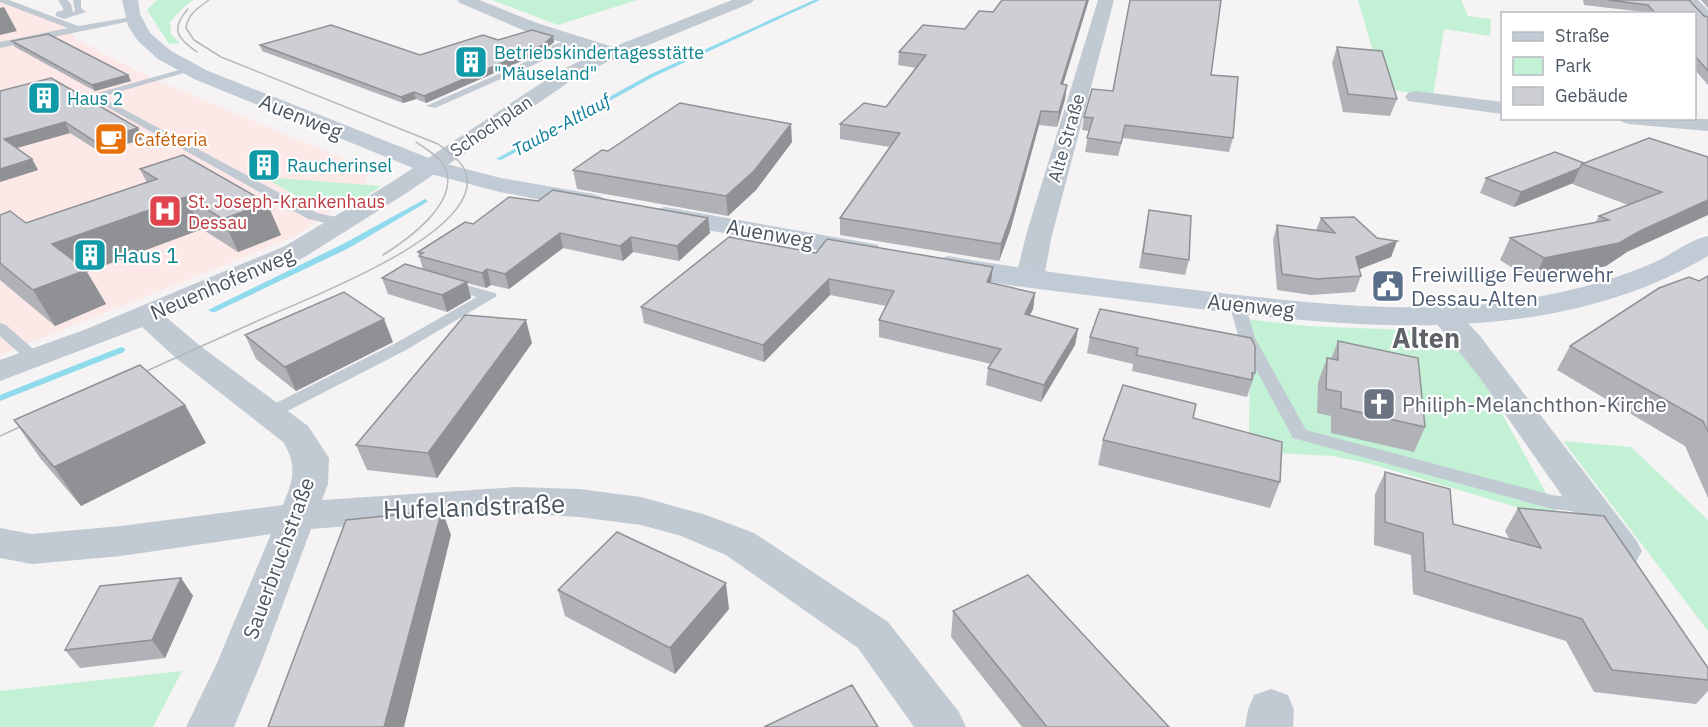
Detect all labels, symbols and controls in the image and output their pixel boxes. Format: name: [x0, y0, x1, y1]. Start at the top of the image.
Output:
legend: [1501, 12, 1696, 120]
text: Straße: [1555, 24, 1609, 47]
place label: Betriebskindertagesstätte "Mäuseland": [494, 41, 704, 85]
building icon: Betriebskindertagesstätte "Mäuseland": [453, 44, 489, 80]
text: Park: [1555, 54, 1592, 77]
building icon: Haus 2: [26, 80, 62, 116]
text: Gebäude: [1555, 84, 1628, 107]
place label: Haus 2: [67, 87, 123, 110]
street label: Auenweg: [255, 87, 347, 145]
water label: Taube-Altlauf: [508, 88, 615, 161]
street label: Schochplan: [445, 90, 537, 162]
street label: Alte Straße: [1042, 91, 1090, 185]
cafe icon: Caféteria: [93, 121, 129, 157]
place label: Caféteria: [134, 128, 208, 151]
building icon: Raucherinsel: [246, 147, 282, 183]
place label: Raucherinsel: [287, 154, 392, 177]
place label: St. Joseph-Krankenhaus Dessau: [188, 190, 385, 234]
hospital icon: St. Joseph-Krankenhaus Dessau: [147, 193, 183, 229]
street label: Auenweg: [725, 212, 815, 254]
building icon: Haus 1: [72, 237, 108, 273]
street label: Neuenhofenweg: [146, 240, 298, 326]
place label: Haus 1: [113, 241, 179, 269]
place label: Freiwillige Feuerwehr Dessau-Alten: [1411, 260, 1614, 312]
public building icon: Freiwillige Feuerwehr Dessau-Alten: [1370, 268, 1406, 304]
street label: Auenweg: [1206, 287, 1296, 323]
district label: Alten: [1392, 320, 1460, 355]
church icon: Philiph-Melanchthon-Kirche: [1361, 386, 1397, 422]
place label: Philiph-Melanchthon-Kirche: [1402, 390, 1667, 418]
street label: Sauerbruchstraße: [236, 473, 320, 643]
street label: Hufelandstraße: [382, 486, 566, 526]

